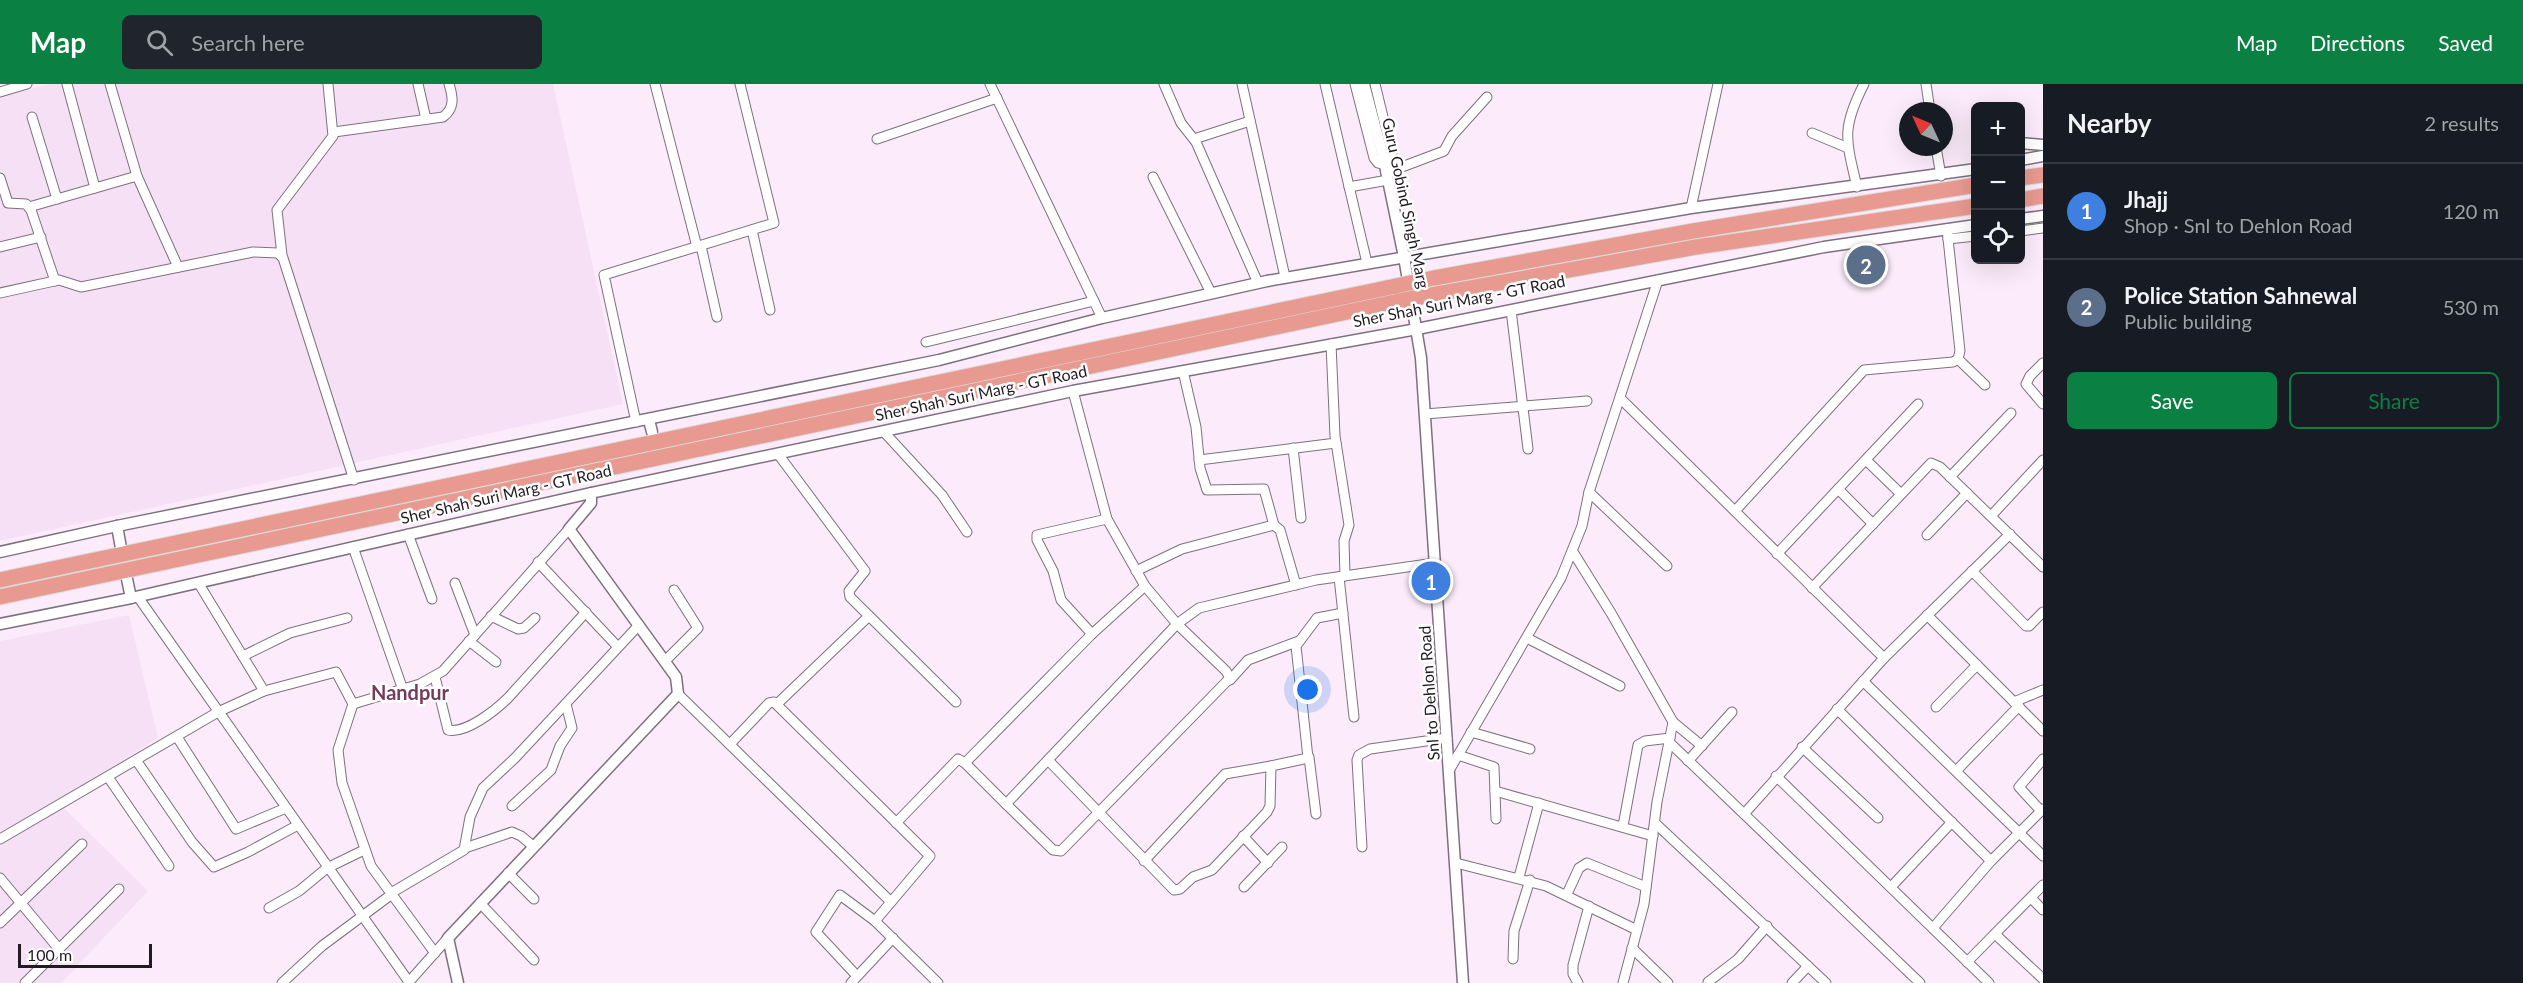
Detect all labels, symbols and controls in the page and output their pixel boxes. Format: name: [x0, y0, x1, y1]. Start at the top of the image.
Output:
search box: [122, 15, 542, 69]
text: Map: [30, 25, 86, 59]
icon: search: [143, 26, 176, 59]
text: Search here: [191, 29, 305, 56]
text: Map: [2236, 30, 2277, 55]
text: Directions: [2310, 30, 2405, 55]
text: Saved: [2438, 30, 2493, 55]
north arrow: [1899, 102, 1953, 156]
map controls: [1971, 102, 2025, 264]
button: +: [1971, 102, 2025, 156]
text: Nearby: [2067, 107, 2152, 139]
text: 2 results: [2424, 111, 2499, 135]
street label: Guru Gobind Singh Marg: [1379, 116, 1434, 290]
button: −: [1971, 156, 2025, 210]
text: Jhajj: [2124, 186, 2168, 213]
text: 1: [2081, 199, 2092, 223]
text: 120 m: [2443, 199, 2499, 223]
button: locate: [1971, 210, 2025, 264]
text: Shop · Snl to Dehlon Road: [2124, 213, 2353, 237]
pin: 2: [1846, 242, 1886, 288]
street label: Sher Shah Suri Marg - GT Road: [1351, 271, 1567, 330]
text: Police Station Sahnewal: [2124, 282, 2357, 309]
text: 2: [2081, 295, 2092, 319]
text: 530 m: [2443, 295, 2499, 319]
text: Public building: [2124, 309, 2252, 333]
street label: Sher Shah Suri Marg - GT Road: [873, 361, 1089, 424]
button: Save: [2067, 372, 2277, 429]
button: Share: [2289, 372, 2499, 429]
street label: Sher Shah Suri Marg - GT Road: [399, 460, 613, 527]
pin: 1: [1412, 558, 1450, 604]
street label: Snl to Dehlon Road: [1414, 625, 1443, 761]
your location: [1293, 675, 1322, 704]
district label: Nandpur: [371, 680, 450, 704]
scale bar: [18, 941, 152, 968]
text: 100 m: [27, 945, 72, 964]

